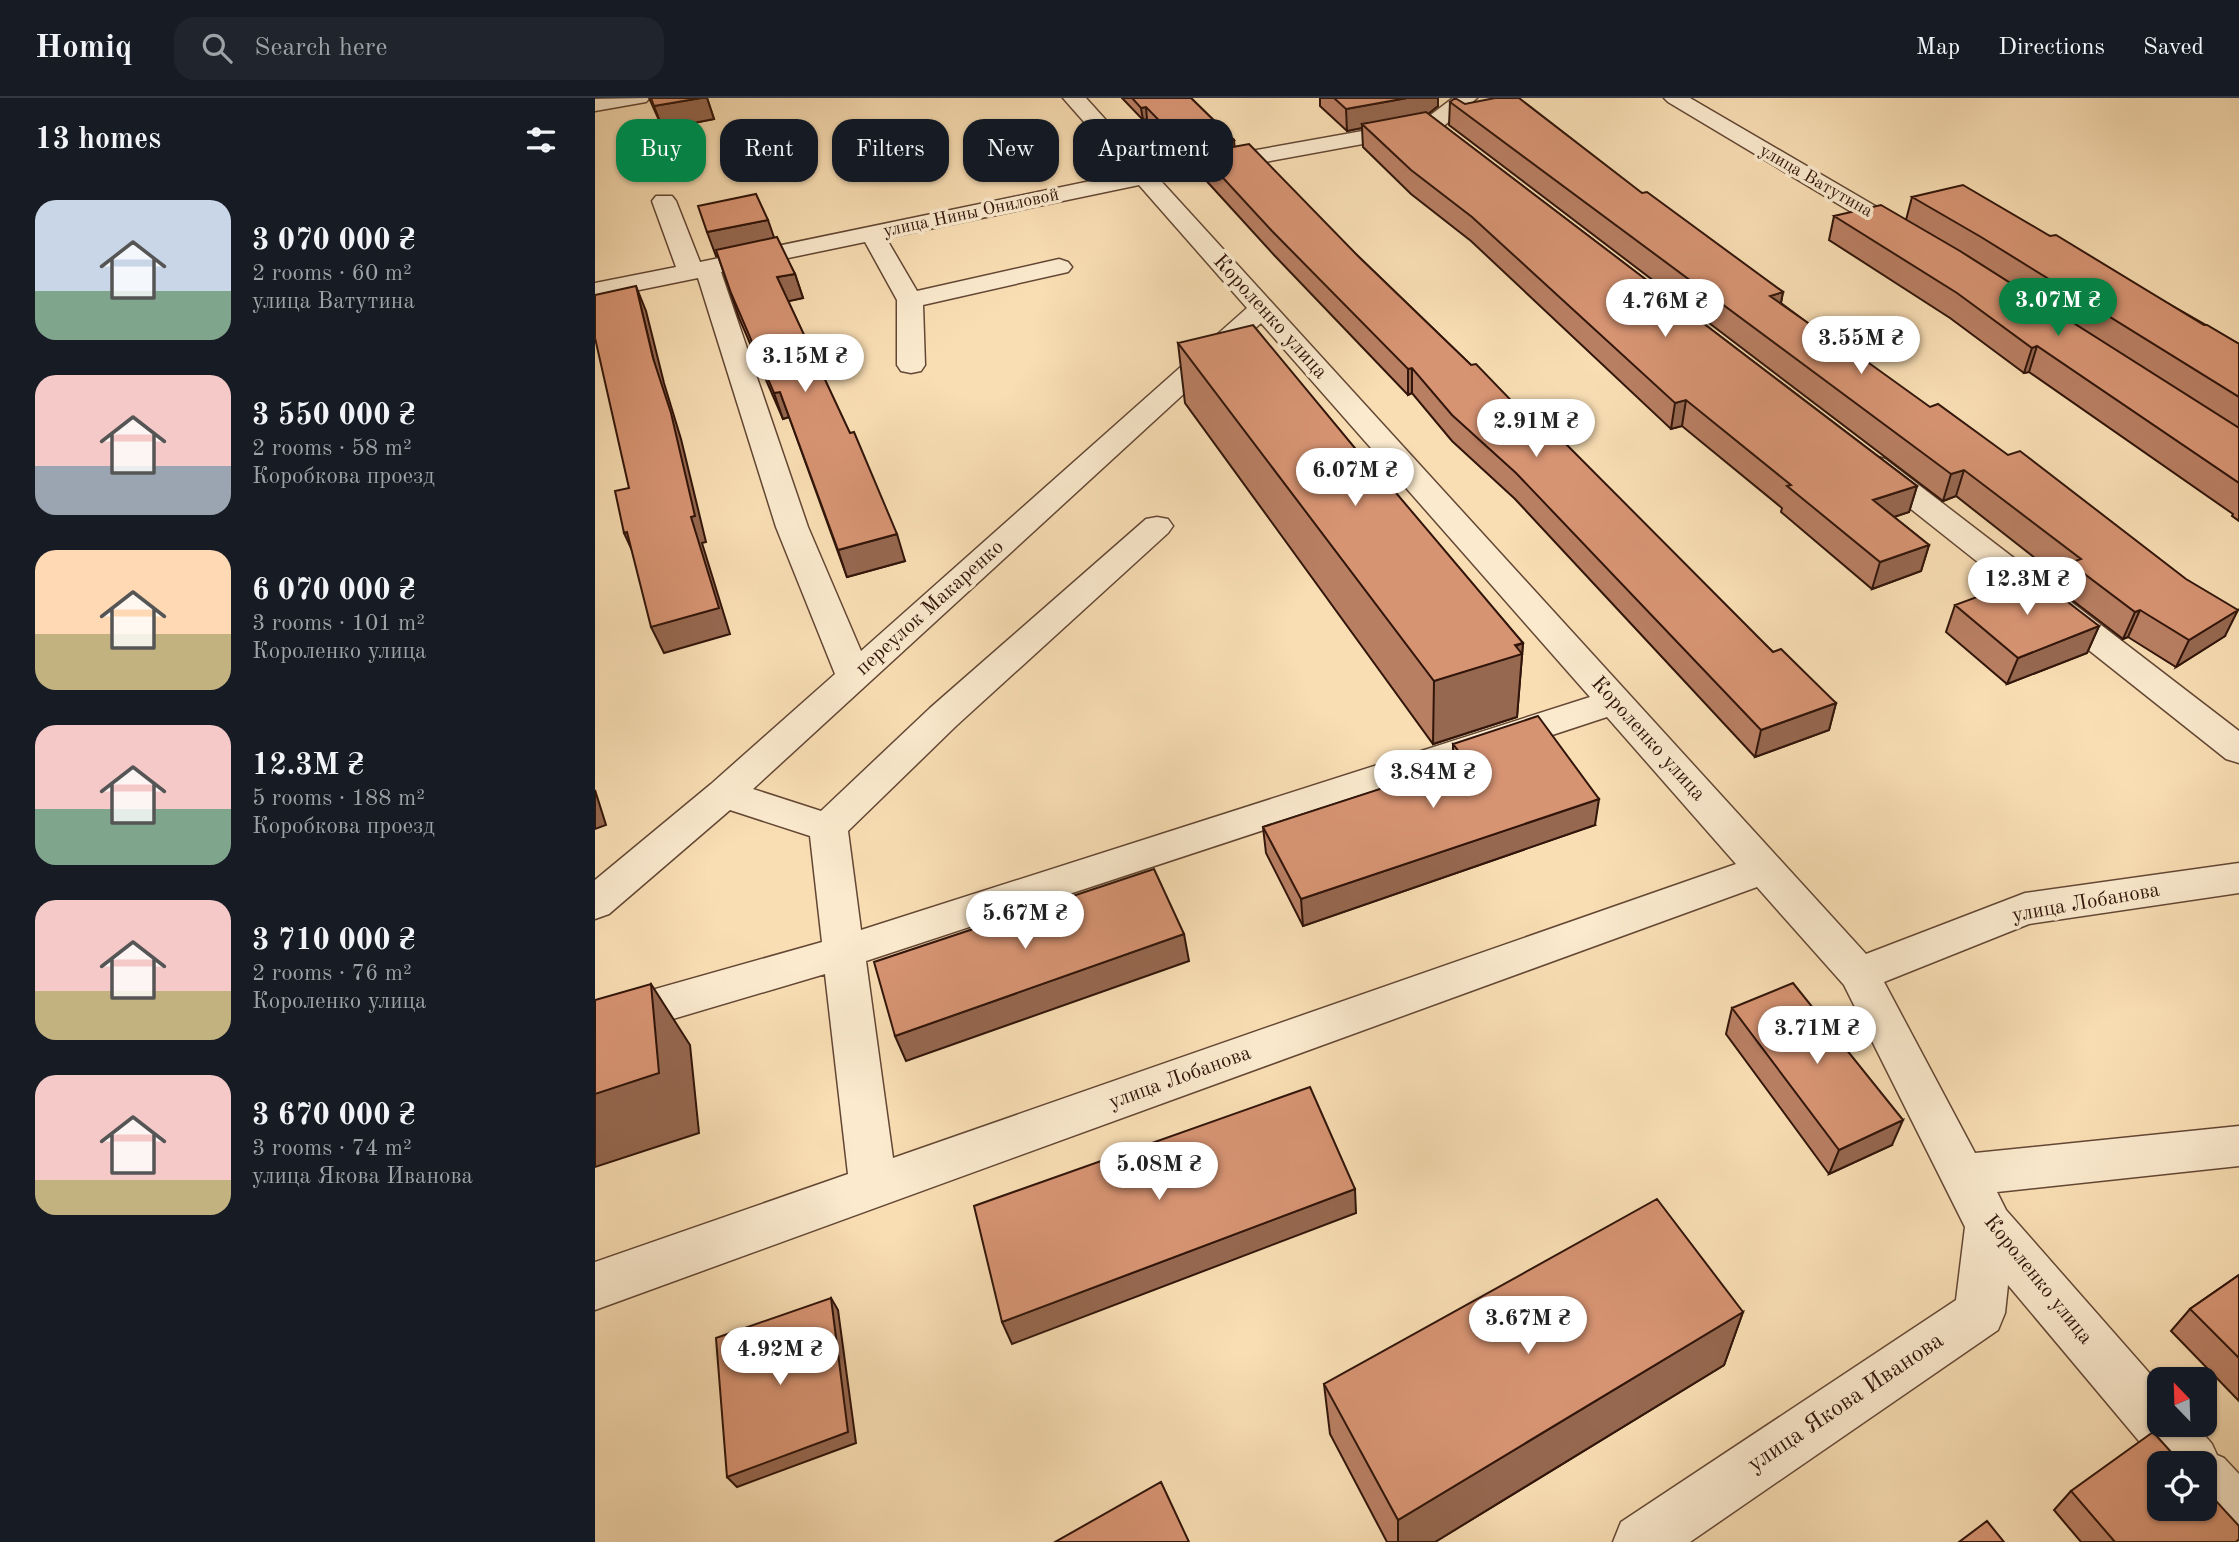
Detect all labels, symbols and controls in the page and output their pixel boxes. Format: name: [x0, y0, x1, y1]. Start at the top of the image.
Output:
search box: [174, 17, 664, 80]
icon: search: [198, 29, 236, 67]
text: Homiq: [35, 32, 132, 65]
text: Search here: [254, 35, 387, 61]
text: Map: [1916, 36, 1960, 60]
text: Directions: [1998, 36, 2105, 60]
text: Saved: [2143, 36, 2204, 60]
chip: Buy: [616, 119, 706, 182]
chip: Rent: [720, 119, 818, 182]
chip: Filters: [832, 119, 949, 182]
chip: New: [963, 119, 1059, 182]
chip: Apartment: [1073, 119, 1233, 182]
icon: filters: [522, 121, 560, 159]
text: 13 homes: [35, 125, 161, 155]
street label: улица Ватутина: [1756, 141, 1876, 221]
street label: улица Нины Ониловой: [882, 186, 1060, 240]
text: 3 070 000 ₴: [252, 226, 416, 256]
icon: home: [91, 228, 175, 312]
street label: Короленко улица: [1209, 251, 1331, 383]
text: 2 rooms · 60 m²: [252, 262, 412, 285]
pin: 3.07M ₴: [1993, 278, 2123, 338]
pin: 4.76M ₴: [1600, 280, 1730, 339]
text: 3.07M ₴: [2015, 289, 2101, 312]
text: улица Ватутина: [252, 290, 415, 313]
text: 4.76M ₴: [1622, 290, 1708, 313]
pin: 3.55M ₴: [1796, 316, 1926, 376]
text: 3.55M ₴: [1818, 327, 1904, 350]
pin: 3.15M ₴: [740, 334, 870, 394]
text: 3.15M ₴: [762, 345, 848, 368]
pin: 2.91M ₴: [1471, 400, 1601, 459]
text: 3 550 000 ₴: [252, 401, 416, 431]
icon: home: [91, 403, 175, 487]
text: 2.91M ₴: [1493, 410, 1579, 433]
text: 2 rooms · 58 m²: [252, 437, 412, 460]
pin: 6.07M ₴: [1290, 448, 1420, 508]
text: 6.07M ₴: [1312, 459, 1398, 482]
text: Коробкова проезд: [252, 465, 434, 488]
street label: переулок Макаренко: [852, 536, 1008, 680]
pin: 12.3M ₴: [1962, 558, 2092, 617]
text: 12.3M ₴: [1984, 568, 2070, 591]
text: 6 070 000 ₴: [252, 576, 416, 606]
icon: home: [91, 578, 175, 662]
text: 3 rooms · 101 m²: [252, 612, 425, 635]
text: Короленко улица: [252, 640, 426, 663]
street label: Короленко улица: [1587, 673, 1709, 805]
pin: 3.84M ₴: [1368, 750, 1498, 810]
text: 12.3M ₴: [252, 751, 364, 781]
icon: home: [91, 753, 175, 837]
text: 3.84M ₴: [1390, 761, 1476, 784]
text: 5 rooms · 188 m²: [252, 787, 425, 810]
text: Коробкова проезд: [252, 815, 434, 838]
street label: улица Лобанова: [2011, 880, 2161, 926]
pin: 5.67M ₴: [960, 892, 1090, 951]
text: 5.67M ₴: [982, 902, 1068, 925]
text: 3 710 000 ₴: [252, 926, 416, 956]
icon: home: [91, 928, 175, 1012]
text: 2 rooms · 76 m²: [252, 962, 412, 985]
text: Короленко улица: [252, 990, 426, 1013]
pin: 3.71M ₴: [1752, 1006, 1882, 1066]
text: 3.71M ₴: [1774, 1017, 1860, 1040]
street label: улица Лобанова: [1106, 1043, 1254, 1113]
text: 3 670 000 ₴: [252, 1101, 416, 1131]
icon: home: [91, 1103, 175, 1187]
text: 3 rooms · 74 m²: [252, 1137, 412, 1160]
pin: 5.08M ₴: [1094, 1142, 1224, 1202]
text: 5.08M ₴: [1116, 1153, 1202, 1176]
text: улица Якова Иванова: [252, 1165, 473, 1188]
street label: Короленко улица: [1980, 1211, 2096, 1349]
pin: 3.67M ₴: [1463, 1296, 1593, 1356]
text: 3.67M ₴: [1485, 1307, 1571, 1330]
pin: 4.92M ₴: [715, 1328, 845, 1387]
street label: улица Якова Иванова: [1744, 1329, 1948, 1477]
text: 4.92M ₴: [737, 1338, 823, 1361]
north arrow: [2147, 1367, 2217, 1437]
map controls: [2147, 1367, 2217, 1521]
button: locate: [2147, 1451, 2217, 1521]

